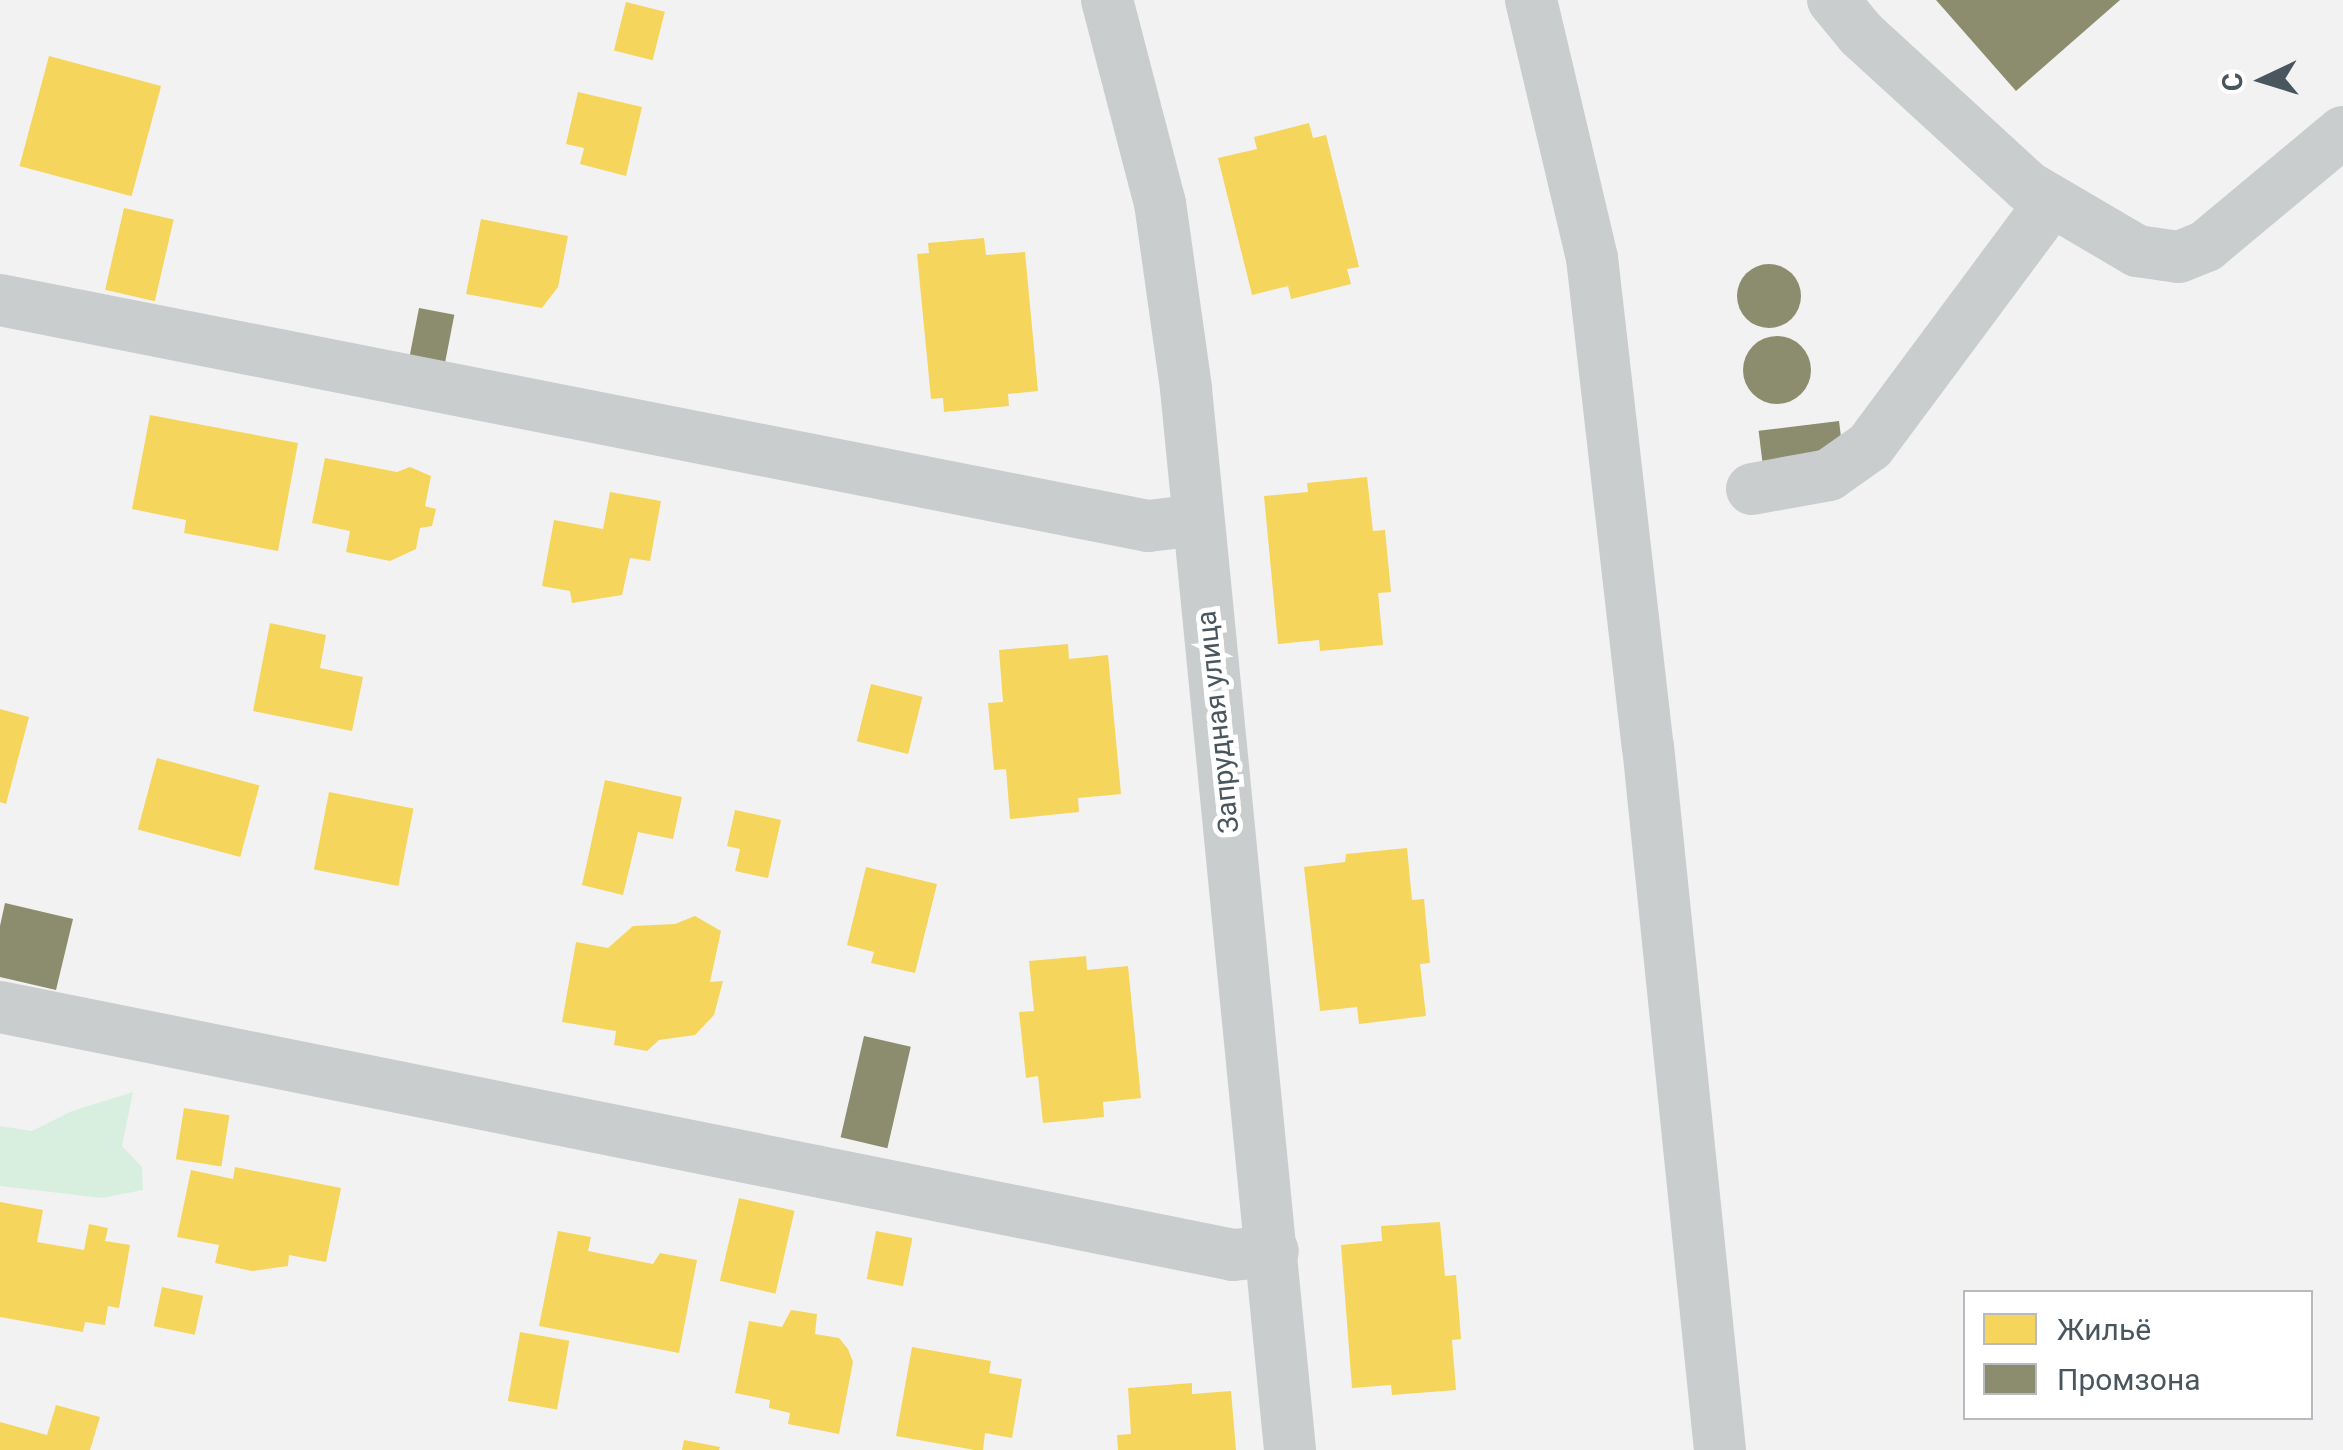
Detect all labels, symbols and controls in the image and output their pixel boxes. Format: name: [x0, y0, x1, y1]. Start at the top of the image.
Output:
north arrow: [2213, 30, 2313, 130]
text: С: [2215, 72, 2250, 92]
street label: Запрудная улица: [1190, 609, 1246, 835]
legend: [1963, 1290, 2313, 1420]
text: Жильё: [2057, 1312, 2151, 1347]
text: Промзона: [2057, 1362, 2201, 1397]

